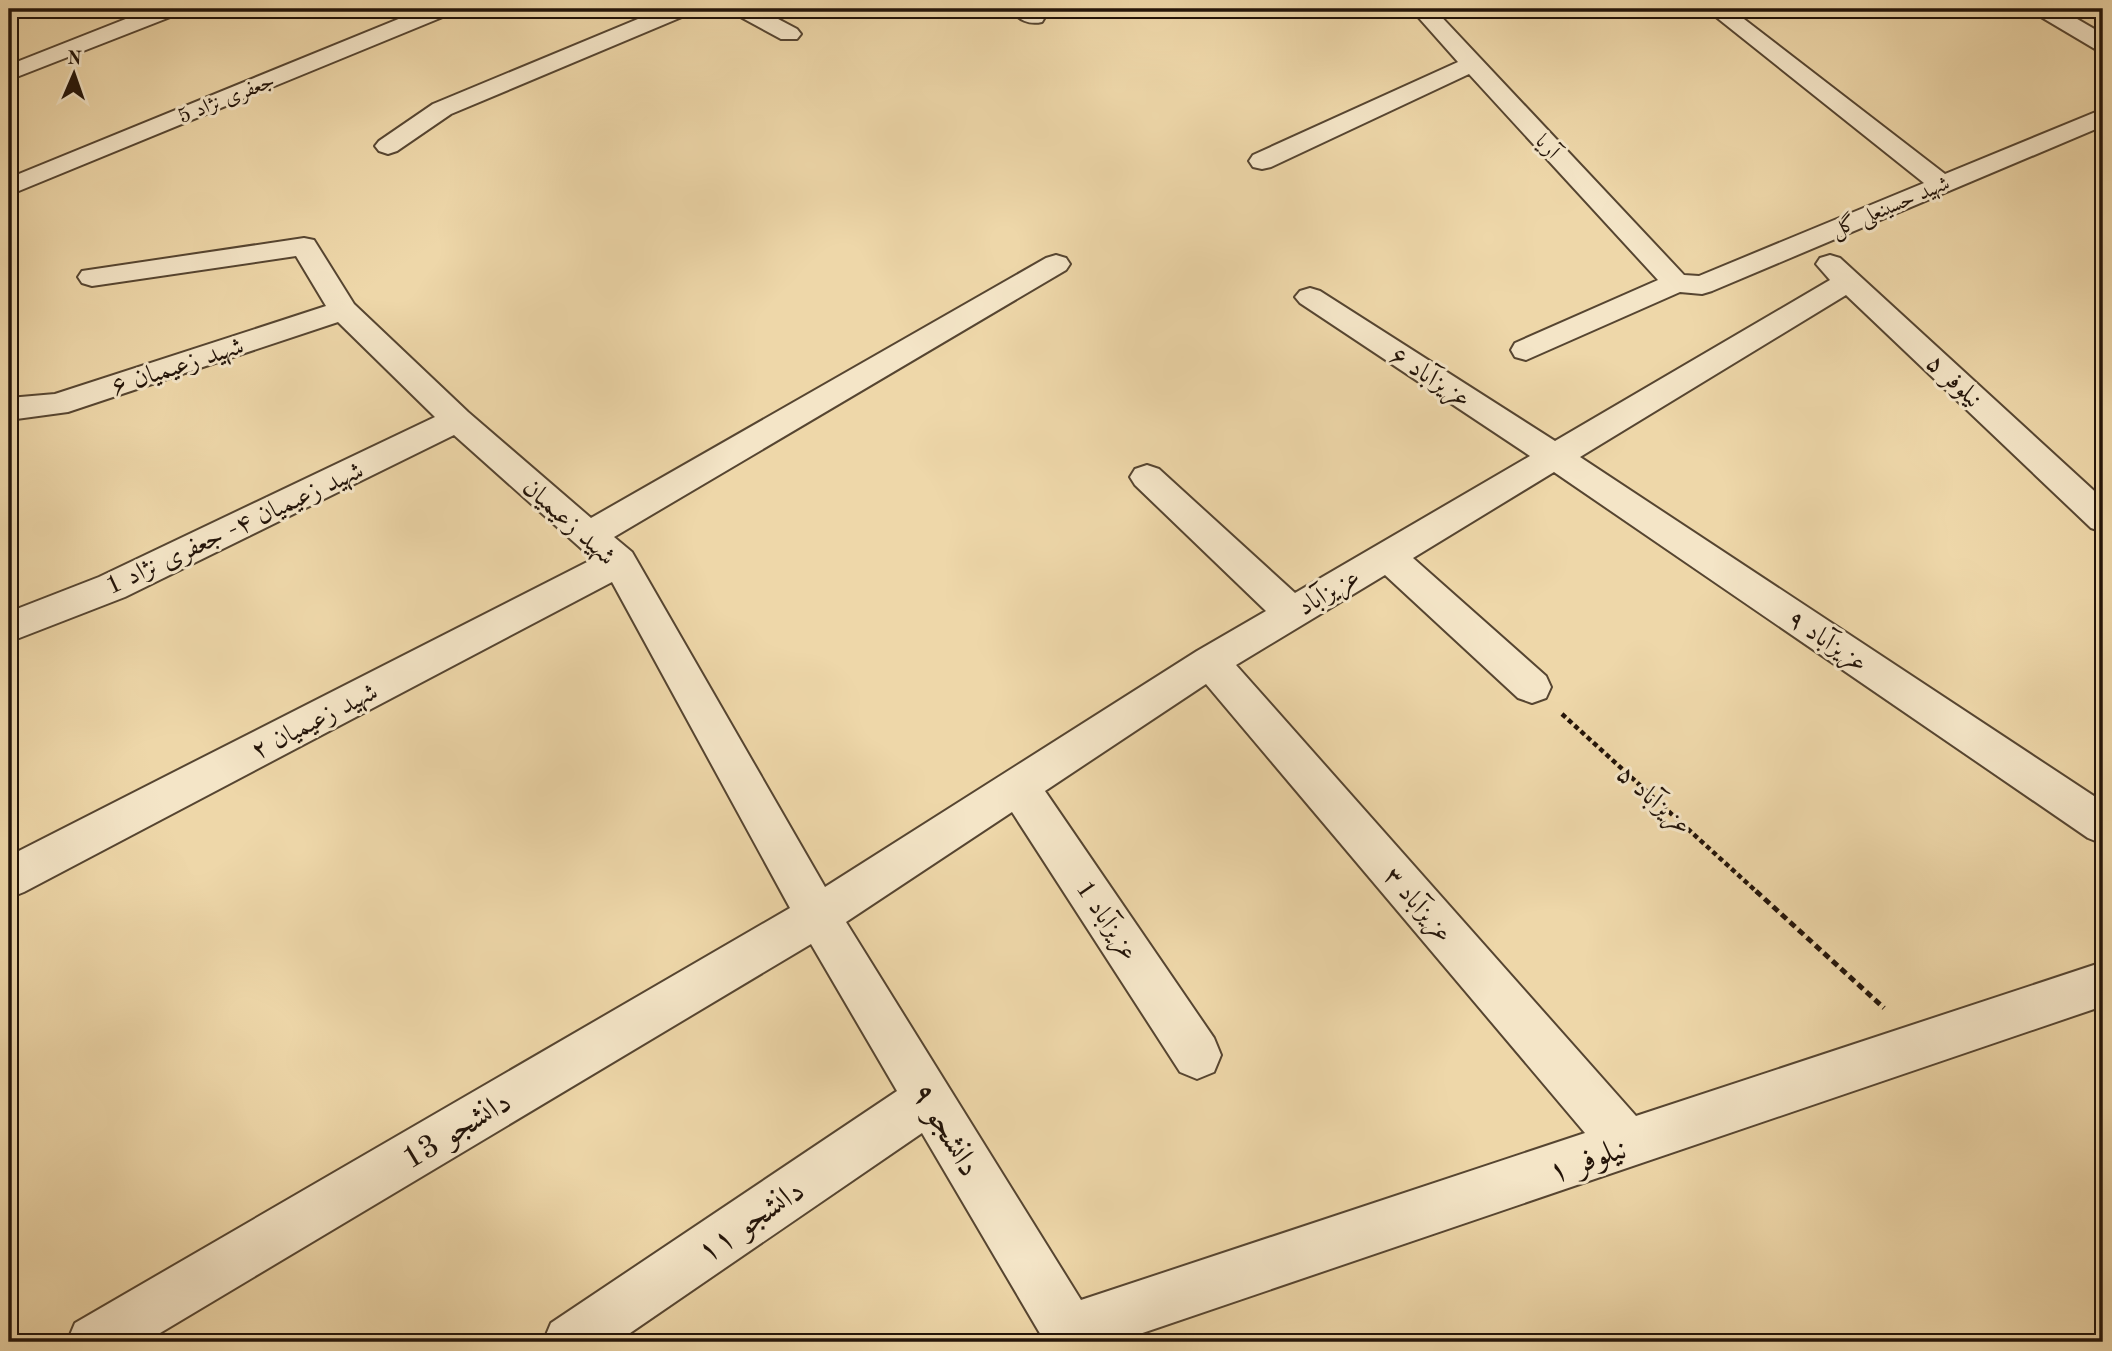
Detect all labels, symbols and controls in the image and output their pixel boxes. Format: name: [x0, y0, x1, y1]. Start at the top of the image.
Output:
north arrow: [38, 38, 108, 108]
text: N: [67, 50, 83, 69]
street label: جعفری نژاد 5: [175, 71, 278, 129]
street label: آریا: [1530, 128, 1567, 166]
street label: شهید حسینعلی گل: [1827, 169, 1954, 245]
street label: شهید زعیمیان ۶: [108, 333, 248, 402]
street label: عزیزآباد ۶: [1383, 339, 1477, 416]
street label: نیلوفر ۵: [1919, 350, 1986, 415]
street label: شهید زعیمیان ۴- جعفری نژاد 1: [102, 458, 368, 602]
street label: شهید زعیمیان: [516, 474, 620, 572]
street label: عزیزآباد: [1291, 561, 1366, 624]
street label: عزیزآباد ۹: [1781, 602, 1874, 680]
street label: شهید زعیمیان ۲: [248, 679, 383, 766]
street label: عزیزآباد ۵: [1609, 758, 1699, 843]
street label: عزیزآباد ۳: [1376, 860, 1460, 950]
street label: عزیزآباد 1: [1068, 874, 1146, 967]
street label: دانشجو ۹: [903, 1078, 985, 1183]
street label: دانشجو 13: [398, 1087, 518, 1177]
street label: نیلوفر ۱: [1545, 1134, 1632, 1192]
street label: دانشجو ۱۱: [693, 1175, 811, 1270]

